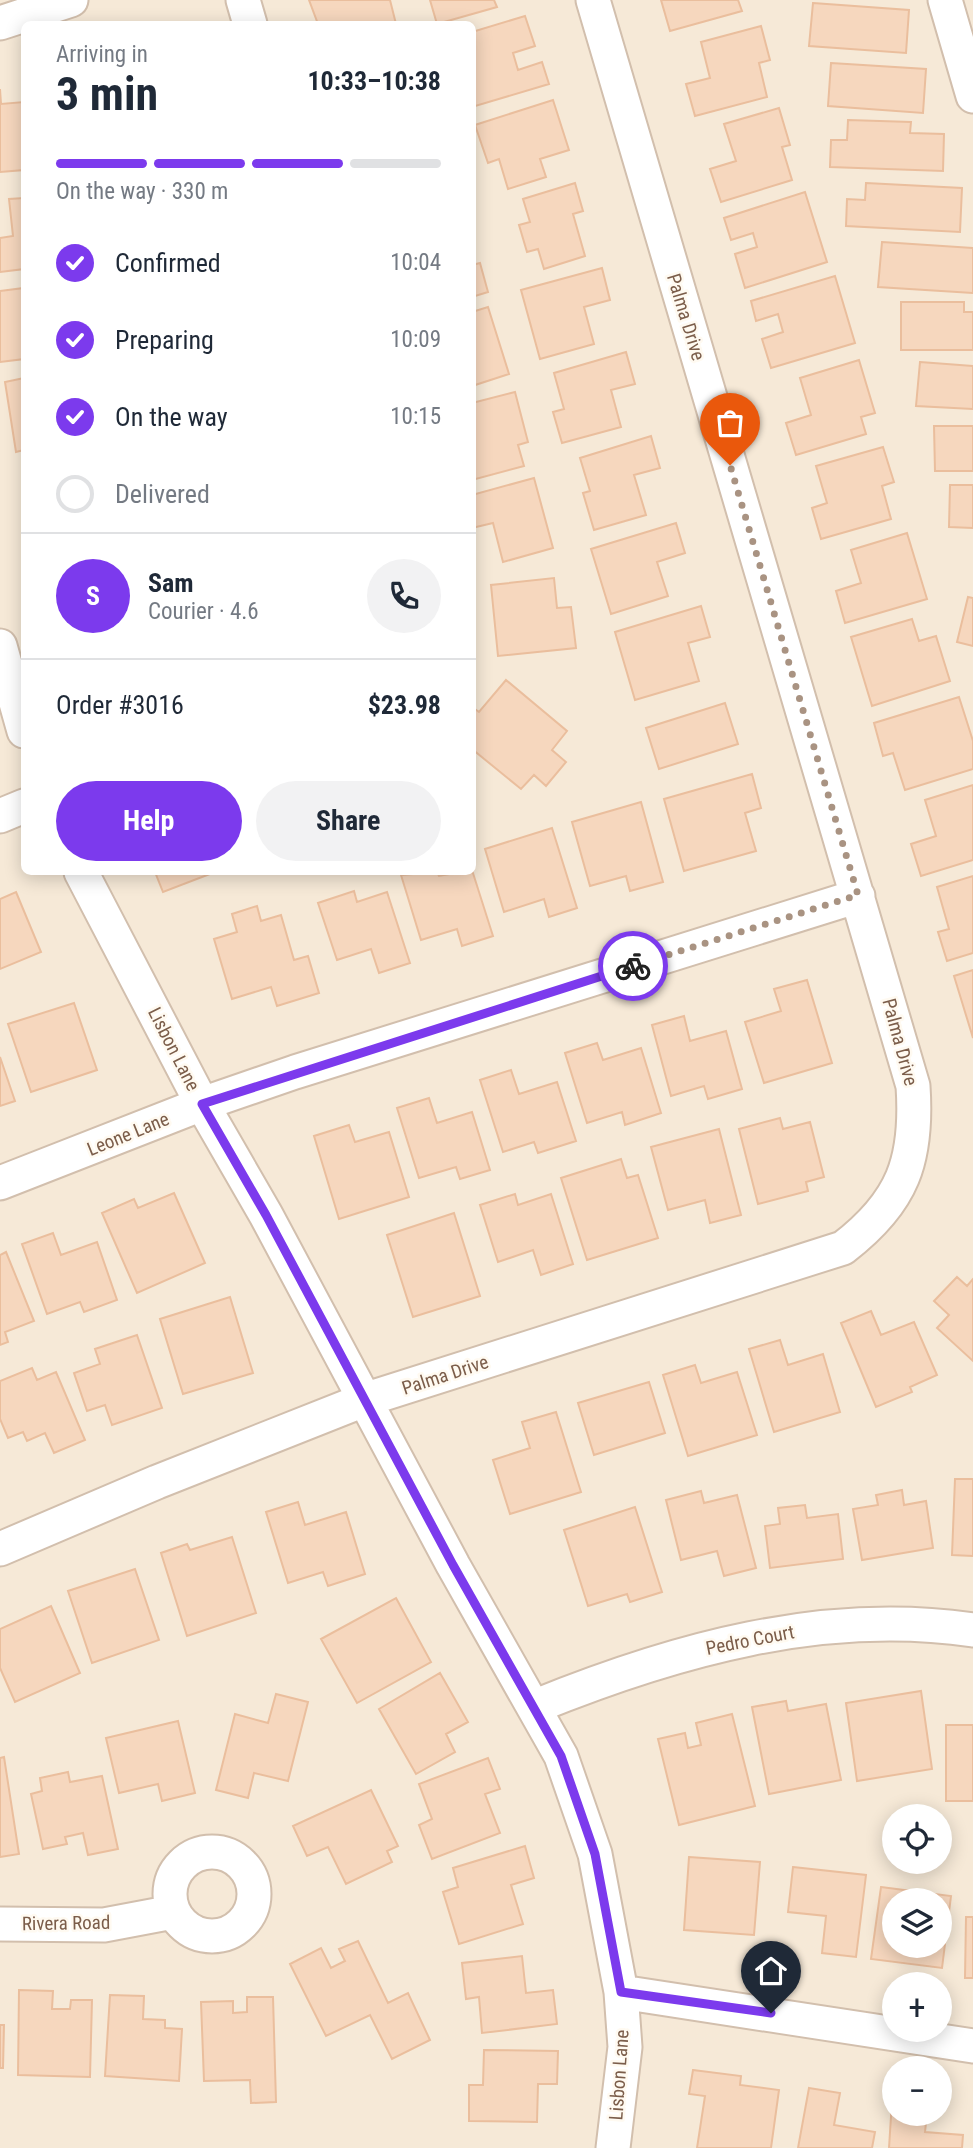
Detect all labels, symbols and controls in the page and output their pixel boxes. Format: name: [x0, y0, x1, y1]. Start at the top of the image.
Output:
text: Arriving in: [56, 41, 148, 68]
text: 10:33–10:38: [307, 66, 441, 96]
text: 3 min: [56, 67, 158, 121]
text: On the way · 330 m: [56, 178, 228, 205]
icon: check: [56, 244, 94, 282]
text: Confirmed: [115, 248, 221, 278]
text: 10:04: [390, 249, 441, 276]
street label: Palma Drive: [662, 271, 710, 363]
icon: check: [56, 321, 94, 359]
text: Preparing: [115, 325, 214, 355]
text: 10:09: [390, 326, 441, 353]
pin: [700, 393, 760, 465]
icon: check: [56, 398, 94, 436]
text: On the way: [115, 402, 228, 432]
text: 10:15: [390, 403, 441, 430]
icon: bag: [711, 404, 749, 442]
text: Delivered: [115, 479, 210, 509]
button: phone: [367, 559, 441, 633]
text: Sam: [148, 568, 194, 598]
text: S: [86, 581, 100, 611]
text: Courier · 4.6: [148, 598, 259, 625]
text: Order #3016: [56, 690, 184, 720]
text: $23.98: [368, 690, 441, 720]
button: Help: [56, 781, 242, 861]
button: Share: [256, 781, 441, 861]
courier: [598, 931, 668, 1001]
icon: bike: [614, 947, 652, 985]
street label: Palma Drive: [877, 996, 923, 1088]
street label: Lisbon Lane: [143, 1003, 205, 1095]
street label: Leone Lane: [84, 1107, 172, 1161]
street label: Palma Drive: [399, 1350, 491, 1400]
street label: Pedro Court: [704, 1620, 796, 1660]
map controls: [882, 1804, 952, 2126]
button: locate: [882, 1804, 952, 1874]
button: layers: [882, 1888, 952, 1958]
street label: Rivera Road: [22, 1911, 110, 1935]
pin: [741, 1941, 801, 2013]
icon: home: [752, 1952, 790, 1990]
button: +: [882, 1972, 952, 2042]
street label: Lisbon Lane: [604, 2029, 634, 2121]
button: −: [882, 2056, 952, 2126]

